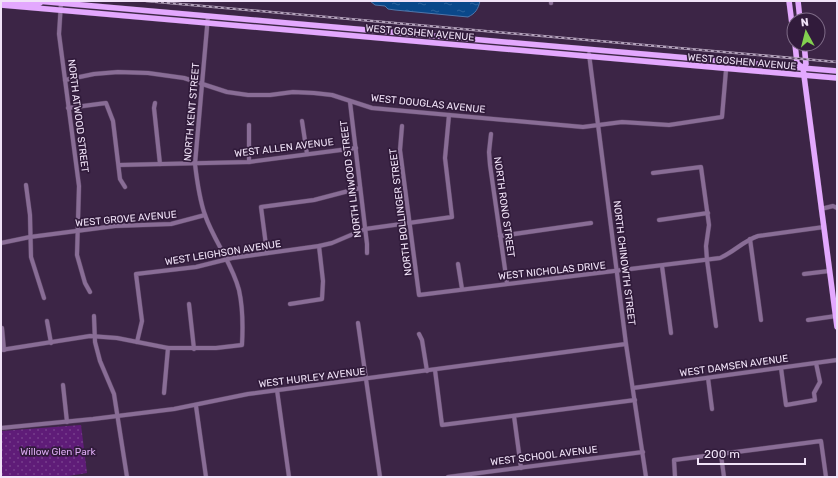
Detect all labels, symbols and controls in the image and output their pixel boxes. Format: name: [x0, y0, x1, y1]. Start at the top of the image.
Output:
north arrow: [786, 12, 826, 52]
text: N: [800, 16, 810, 30]
street label: WEST GOSHEN AVENUE: [365, 22, 475, 44]
street label: WEST GOSHEN AVENUE: [687, 51, 797, 73]
street label: NORTH ATWOOD STREET: [65, 59, 91, 174]
street label: NORTH KENT STREET: [182, 62, 202, 162]
street label: WEST DOUGLAS AVENUE: [370, 92, 486, 116]
street label: NORTH LINWOOD STREET: [338, 119, 364, 238]
street label: WEST ALLEN AVENUE: [234, 136, 334, 160]
street label: NORTH BOLLINGER STREET: [387, 147, 415, 276]
street label: NORTH RONO STREET: [491, 156, 517, 258]
street label: NORTH CHINOWTH STREET: [610, 200, 638, 326]
street label: WEST GROVE AVENUE: [75, 209, 177, 229]
street label: WEST LEIGHSON AVENUE: [164, 238, 282, 268]
street label: WEST NICHOLAS DRIVE: [498, 259, 606, 283]
street label: WEST DAMSEN AVENUE: [679, 352, 789, 380]
street label: WEST HURLEY AVENUE: [258, 365, 366, 391]
scale bar: [698, 440, 805, 466]
street label: WEST SCHOOL AVENUE: [490, 443, 598, 469]
park label: Willow Glen Park: [20, 446, 96, 458]
text: 200 m: [704, 447, 740, 461]

